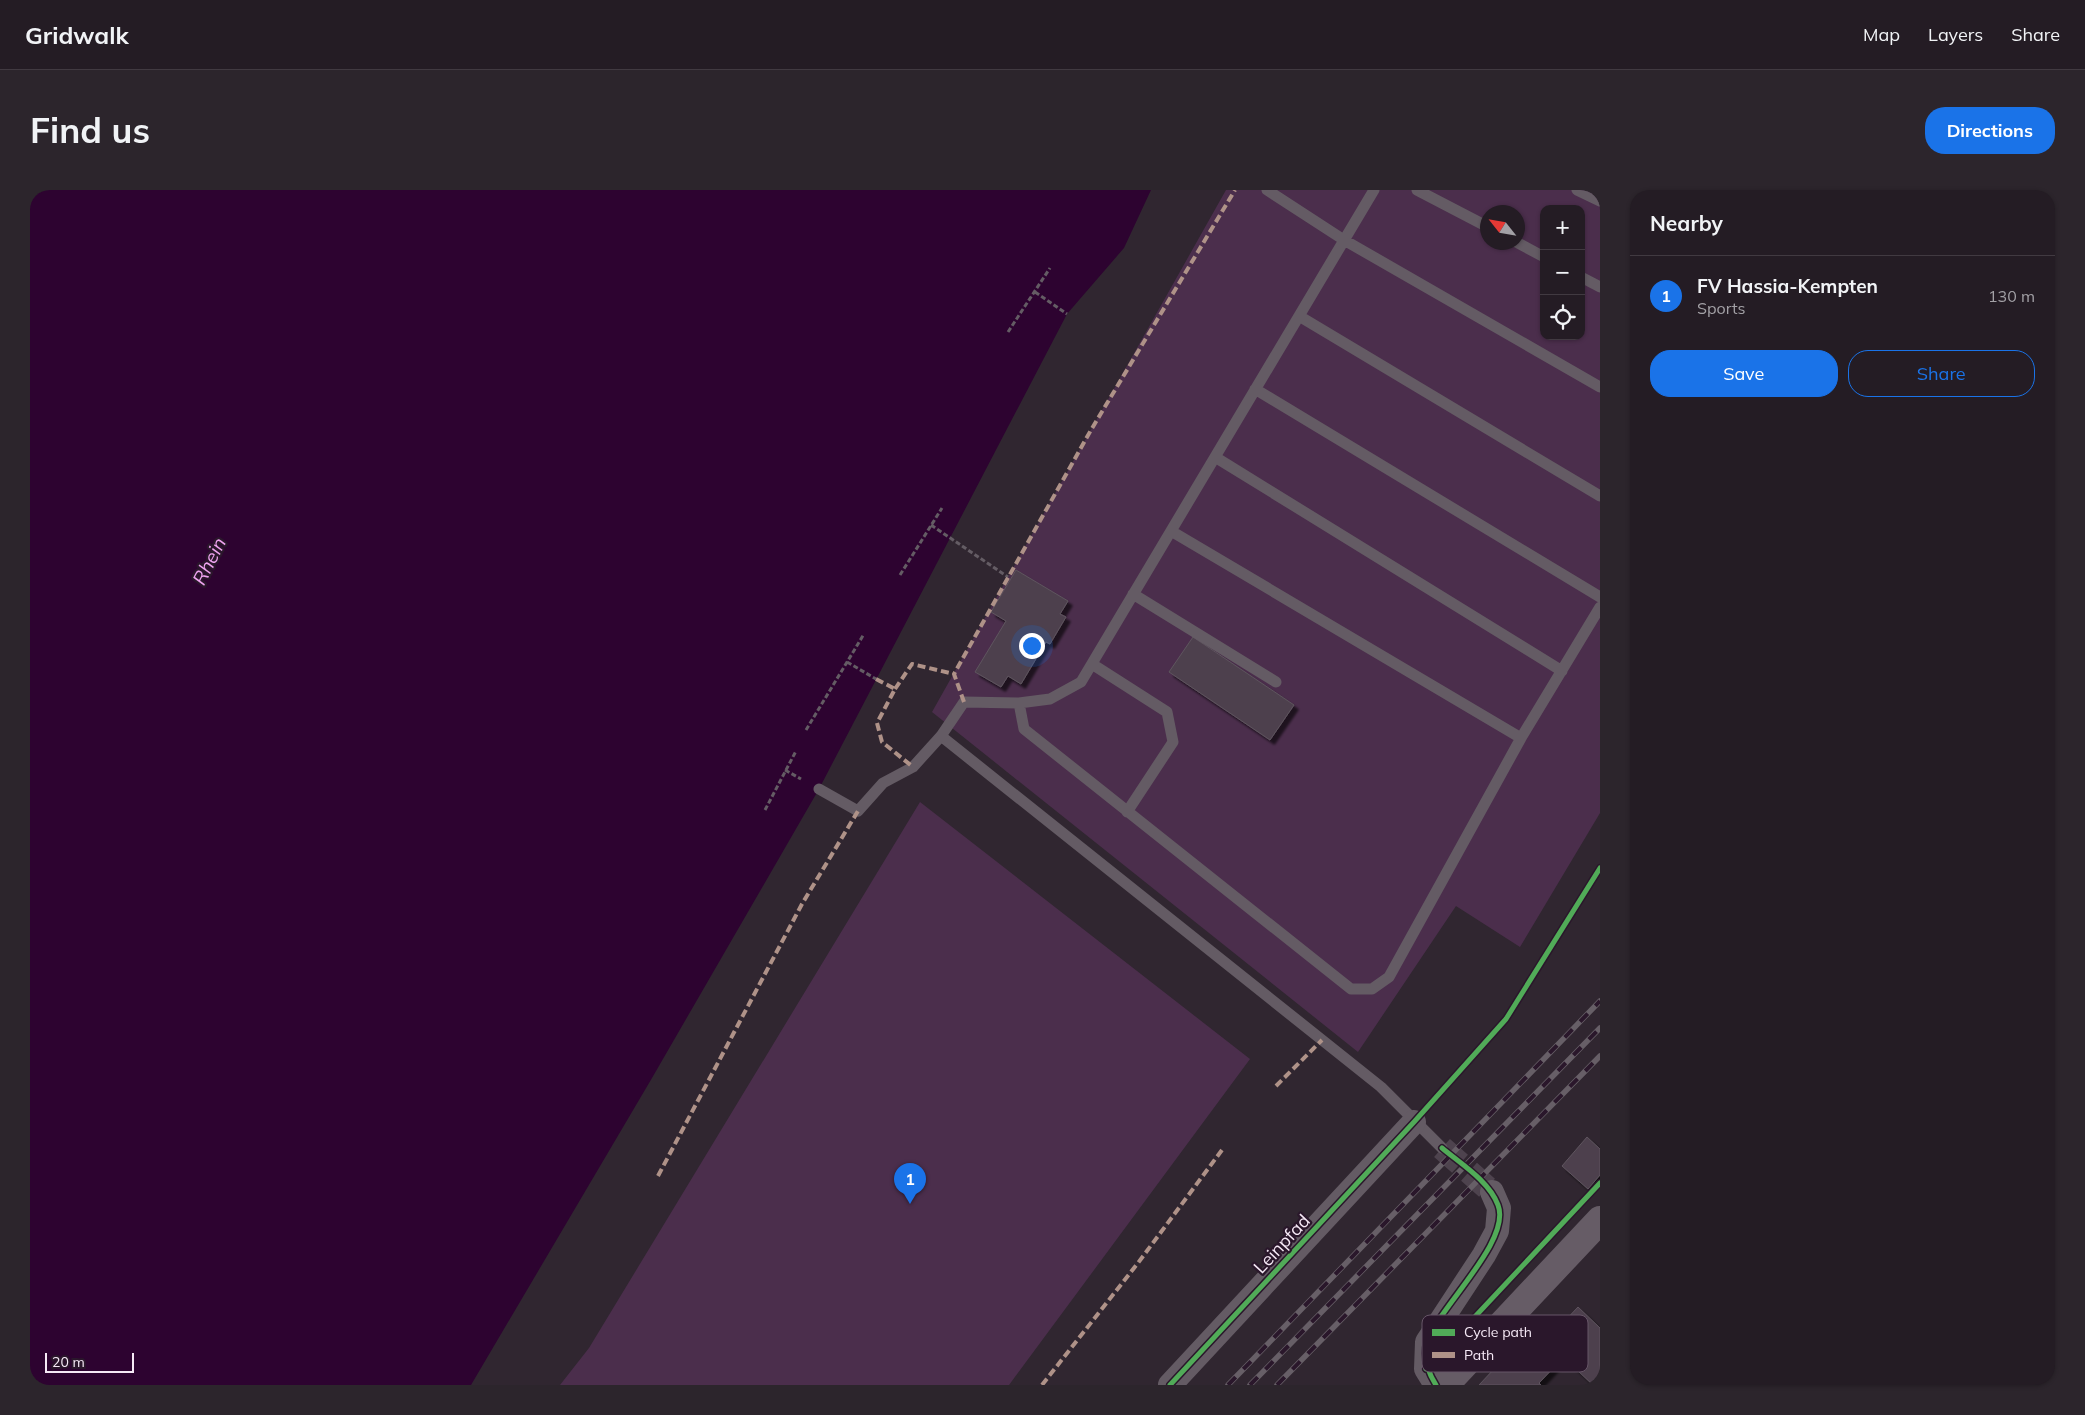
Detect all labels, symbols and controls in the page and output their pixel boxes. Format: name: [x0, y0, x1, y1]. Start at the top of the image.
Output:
text: Gridwalk: [25, 20, 129, 50]
text: Map: [1863, 23, 1900, 46]
text: Layers: [1928, 23, 1983, 46]
text: Share: [2011, 23, 2060, 46]
button: Directions: [1925, 107, 2055, 154]
text: Find us: [30, 108, 150, 152]
north arrow: [1480, 205, 1525, 250]
map controls: [1540, 205, 1585, 340]
button: +: [1540, 205, 1585, 250]
text: Nearby: [1650, 210, 1723, 236]
button: −: [1540, 250, 1585, 295]
text: FV Hassia-Kempten: [1697, 274, 1878, 298]
text: 1: [1661, 286, 1671, 306]
text: 130 m: [1988, 286, 2035, 306]
button: locate: [1540, 295, 1585, 340]
text: Sports: [1697, 298, 1745, 318]
button: Save: [1650, 350, 1838, 397]
button: Share: [1848, 350, 2035, 397]
water label: Rhein: [187, 533, 231, 589]
your location: [1019, 633, 1045, 659]
pin: 1: [894, 1163, 926, 1204]
street label: Leinpfad: [1248, 1209, 1315, 1278]
legend: [1422, 1315, 1588, 1372]
text: Cycle path: [1464, 1323, 1532, 1341]
text: Path: [1464, 1346, 1494, 1364]
scale bar: [45, 1350, 134, 1373]
text: 20 m: [52, 1353, 85, 1371]

